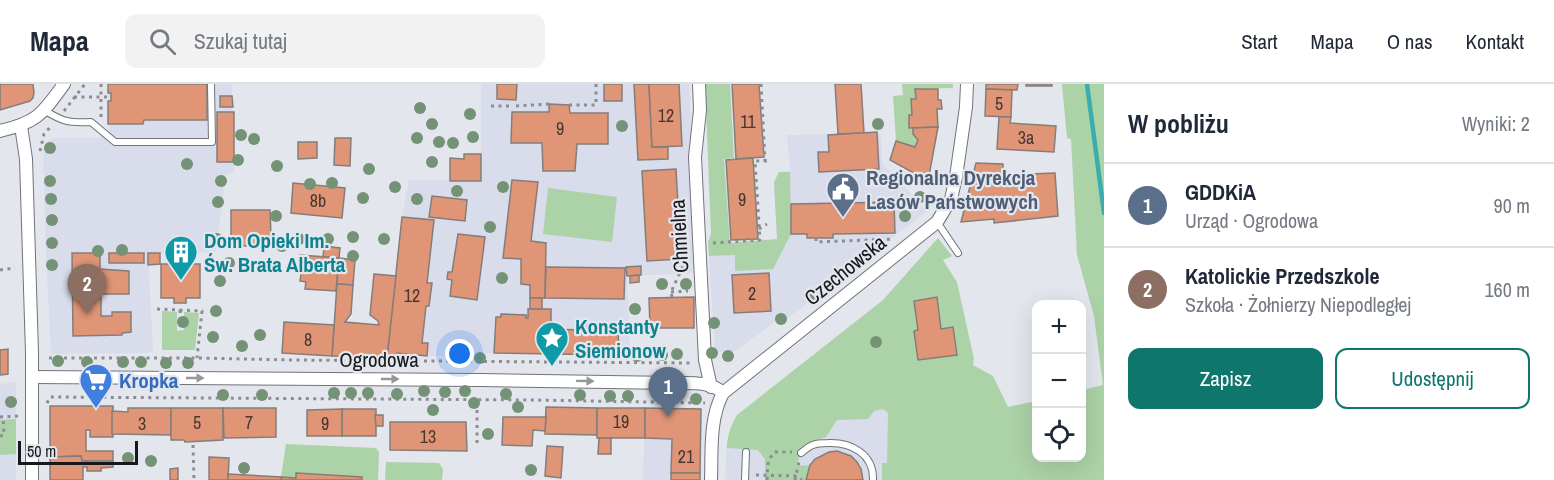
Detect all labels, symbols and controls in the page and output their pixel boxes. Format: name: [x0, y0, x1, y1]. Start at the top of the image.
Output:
search box: [125, 14, 545, 68]
text: Mapa: [30, 22, 89, 60]
icon: search: [146, 25, 179, 58]
text: Szukaj tutaj: [194, 26, 287, 56]
text: Start: [1241, 27, 1278, 56]
text: Mapa: [1311, 27, 1354, 56]
text: O nas: [1387, 27, 1433, 56]
text: Kontakt: [1466, 27, 1524, 56]
house number: 5: [995, 91, 1003, 116]
house number: 12: [658, 103, 674, 128]
text: W pobliżu: [1128, 106, 1229, 141]
house number: 11: [740, 109, 756, 134]
text: Wyniki: 2: [1462, 110, 1530, 137]
house number: 9: [556, 116, 564, 141]
house number: 3a: [1018, 125, 1034, 150]
place label: Regionalna Dyrekcja Lasów Państwowych: [866, 163, 1038, 216]
public building icon: Regionalna Dyrekcja Lasów Państwowych: [825, 171, 861, 218]
text: GDDKiA: [1185, 177, 1256, 207]
house number: 9: [738, 187, 746, 212]
house number: 8b: [310, 188, 326, 213]
text: 1: [1143, 192, 1152, 219]
text: 90 m: [1494, 192, 1530, 219]
street label: Chmielna: [663, 198, 695, 274]
text: Urząd · Ogrodowa: [1185, 207, 1318, 234]
place label: Dom Opieki Im. Św. Brata Alberta: [204, 226, 346, 279]
street label: Czechowska: [798, 228, 892, 312]
building icon: Dom Opieki Im. Św. Brata Alberta: [163, 234, 199, 281]
text: Katolickie Przedszkole: [1185, 261, 1380, 291]
pin: 2: [68, 264, 106, 314]
text: 2: [1143, 276, 1152, 303]
text: 160 m: [1484, 276, 1530, 303]
house number: 2: [748, 281, 756, 306]
house number: 12: [404, 283, 420, 308]
text: Szkoła · Żołnierzy Niepodległej: [1185, 291, 1411, 318]
map controls: [1032, 300, 1086, 462]
button: +: [1032, 300, 1086, 354]
place label: Konstanty Siemionow: [575, 312, 667, 365]
place icon: Konstanty Siemionow: [534, 320, 570, 367]
house number: 8: [304, 327, 312, 352]
your location: [445, 339, 474, 368]
street label: Ogrodowa: [339, 345, 419, 374]
button: Zapisz: [1128, 348, 1323, 409]
button: Udostępnij: [1335, 348, 1530, 409]
button: −: [1032, 354, 1086, 408]
supermarket icon: Kropka: [78, 362, 114, 409]
place label: Kropka: [119, 366, 179, 395]
pin: 1: [648, 368, 688, 417]
one-way arrow: [186, 373, 205, 383]
one-way arrow: [381, 374, 400, 384]
one-way arrow: [576, 377, 595, 386]
button: locate: [1032, 408, 1086, 462]
house number: 19: [613, 409, 629, 434]
house number: 5: [193, 410, 201, 435]
house number: 7: [245, 410, 253, 435]
house number: 3: [138, 411, 146, 436]
house number: 9: [321, 411, 329, 436]
house number: 13: [420, 424, 436, 449]
scale bar: [18, 438, 138, 466]
text: 50 m: [27, 440, 56, 462]
house number: 21: [678, 444, 695, 469]

